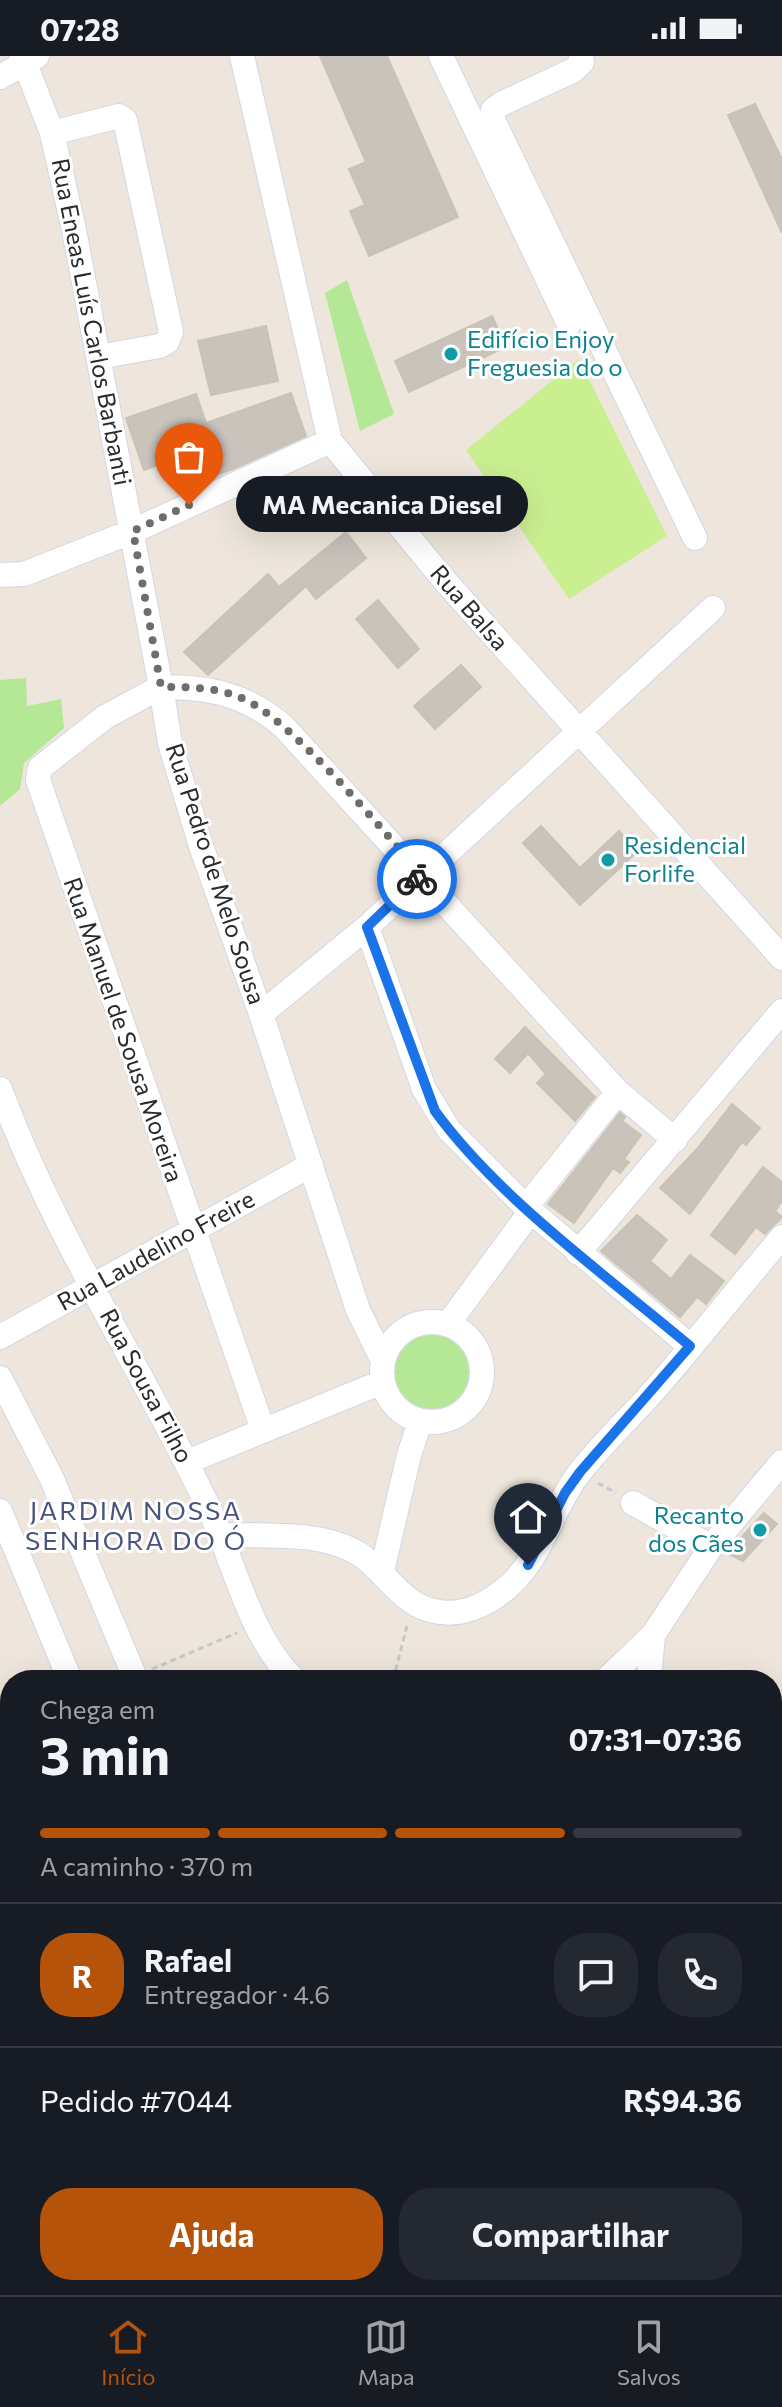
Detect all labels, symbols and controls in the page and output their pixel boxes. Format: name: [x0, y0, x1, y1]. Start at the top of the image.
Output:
text: 07:28: [40, 10, 120, 47]
street label: Rua Eneas Luís Carlos Barbanti: [47, 156, 138, 488]
place label: Edifício Enjoy Freguesia do o: [467, 324, 623, 381]
marker: Edifício Enjoy Freguesia do o: [442, 345, 460, 363]
pin: [155, 423, 223, 505]
icon: bag: [167, 435, 211, 479]
callout: MA Mecanica Diesel: [237, 477, 529, 533]
text: MA Mecanica Diesel: [262, 488, 502, 519]
street label: Rua Balsa: [425, 558, 515, 656]
street label: Rua Pedro de Melo Sousa: [160, 739, 272, 1008]
place label: Residencial Forlife: [624, 830, 746, 887]
courier: [377, 839, 457, 919]
marker: Residencial Forlife: [599, 851, 617, 869]
icon: bike: [395, 857, 439, 901]
street label: Rua Manuel de Sousa Moreira: [59, 873, 190, 1186]
street label: Rua Laudelino Freire: [52, 1183, 259, 1316]
street label: Rua Sousa Filho: [94, 1303, 200, 1467]
pin: [494, 1483, 562, 1565]
district label: JARDIM NOSSA SENHORA DO Ó: [25, 1494, 247, 1555]
icon: home: [506, 1495, 550, 1539]
place label: Recanto dos Cães: [648, 1500, 744, 1557]
marker: Recanto dos Cães: [751, 1521, 769, 1539]
text: Chega em: [40, 1693, 155, 1724]
text: 07:31–07:36: [568, 1720, 742, 1757]
text: 3 min: [40, 1722, 170, 1786]
text: A caminho · 370 m: [40, 1850, 253, 1881]
button: chat: [554, 1933, 638, 2017]
button: phone: [658, 1933, 742, 2017]
text: Rafael: [144, 1941, 232, 1978]
text: R: [72, 1957, 92, 1994]
text: Entregador · 4.6: [144, 1978, 330, 2009]
text: Pedido #7044: [40, 2081, 232, 2118]
text: R$94.36: [623, 2081, 742, 2118]
button: Ajuda: [40, 2188, 383, 2280]
button: Compartilhar: [399, 2188, 742, 2280]
tab: Início: [101, 2315, 155, 2390]
tab: Mapa: [358, 2315, 415, 2390]
tab: Salvos: [617, 2315, 681, 2390]

